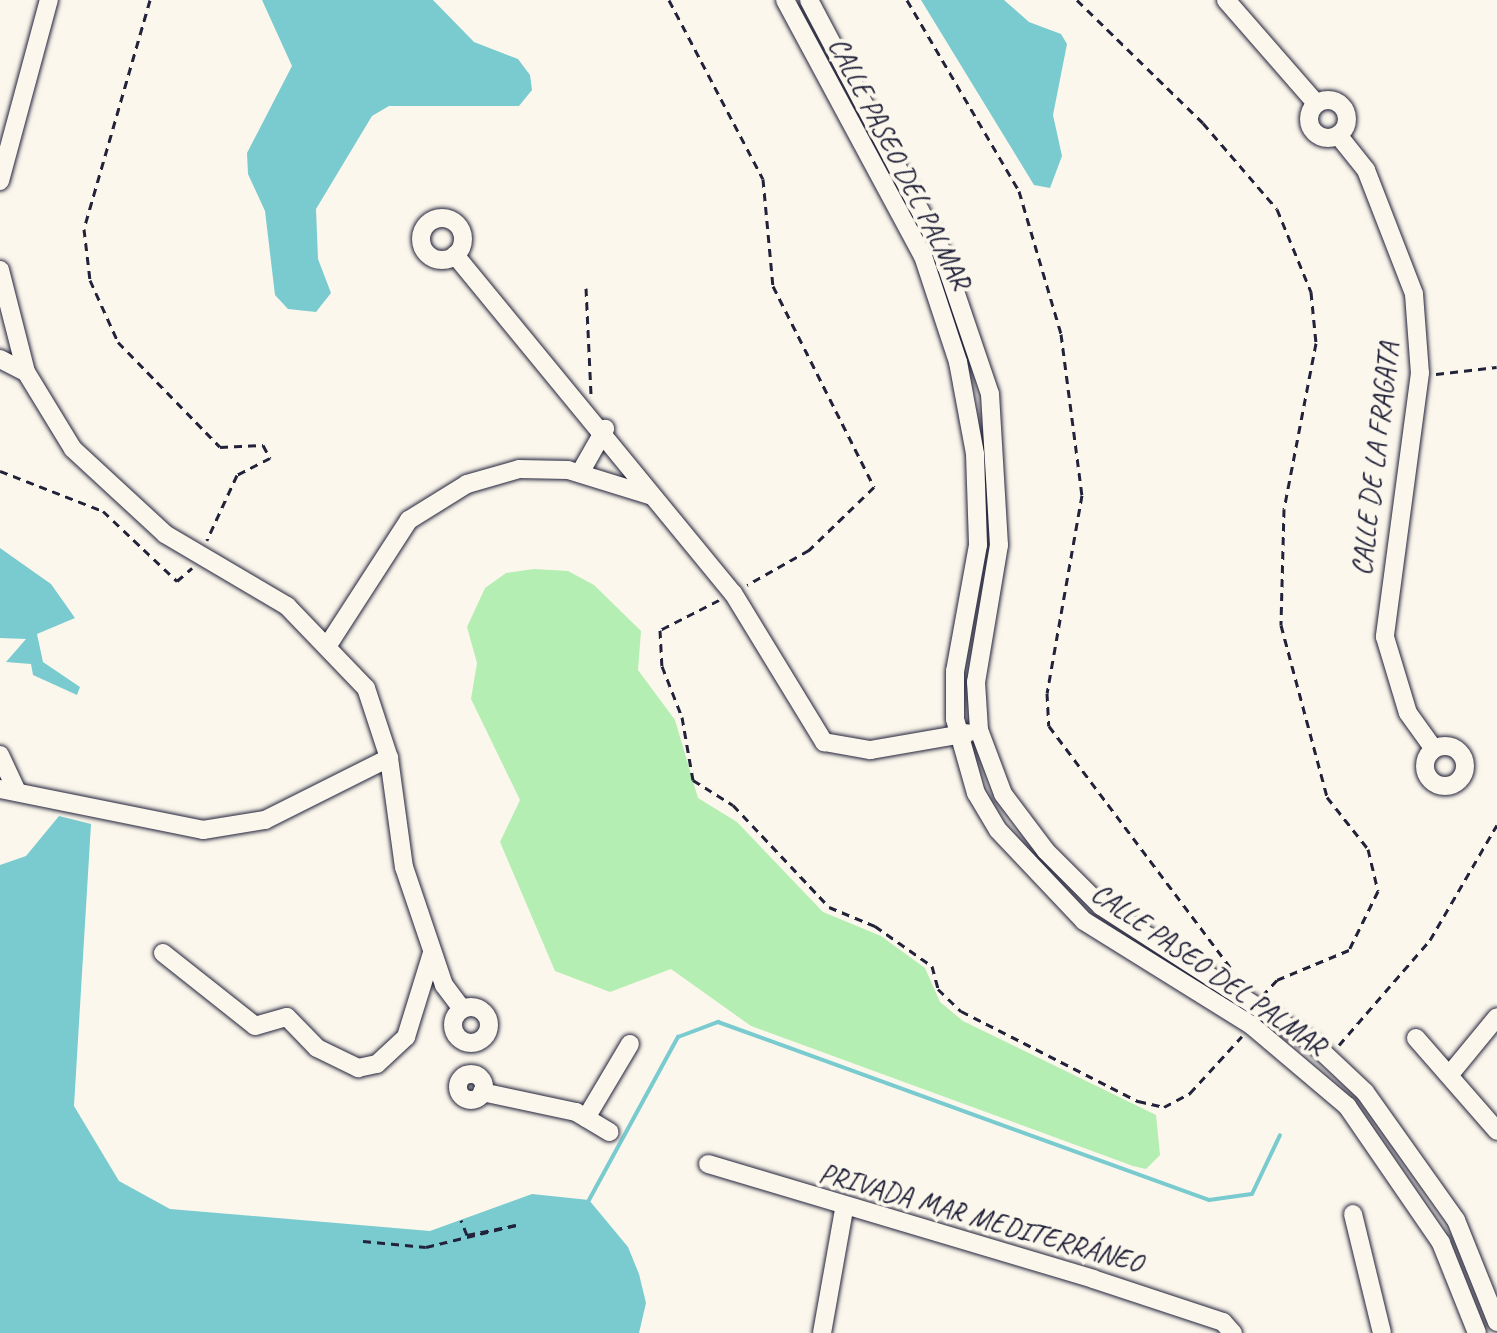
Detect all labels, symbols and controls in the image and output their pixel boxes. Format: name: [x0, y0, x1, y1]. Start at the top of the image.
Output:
street label: CALLE PASEO DEL PALMAR: [822, 31, 978, 295]
street label: CALLE DE LA FRAGATA: [1344, 341, 1406, 577]
street label: CALLE PASEO DEL PALMAR: [1085, 875, 1333, 1063]
street label: PRIVADA MAR MEDITERRÁNEO: [815, 1156, 1147, 1280]

